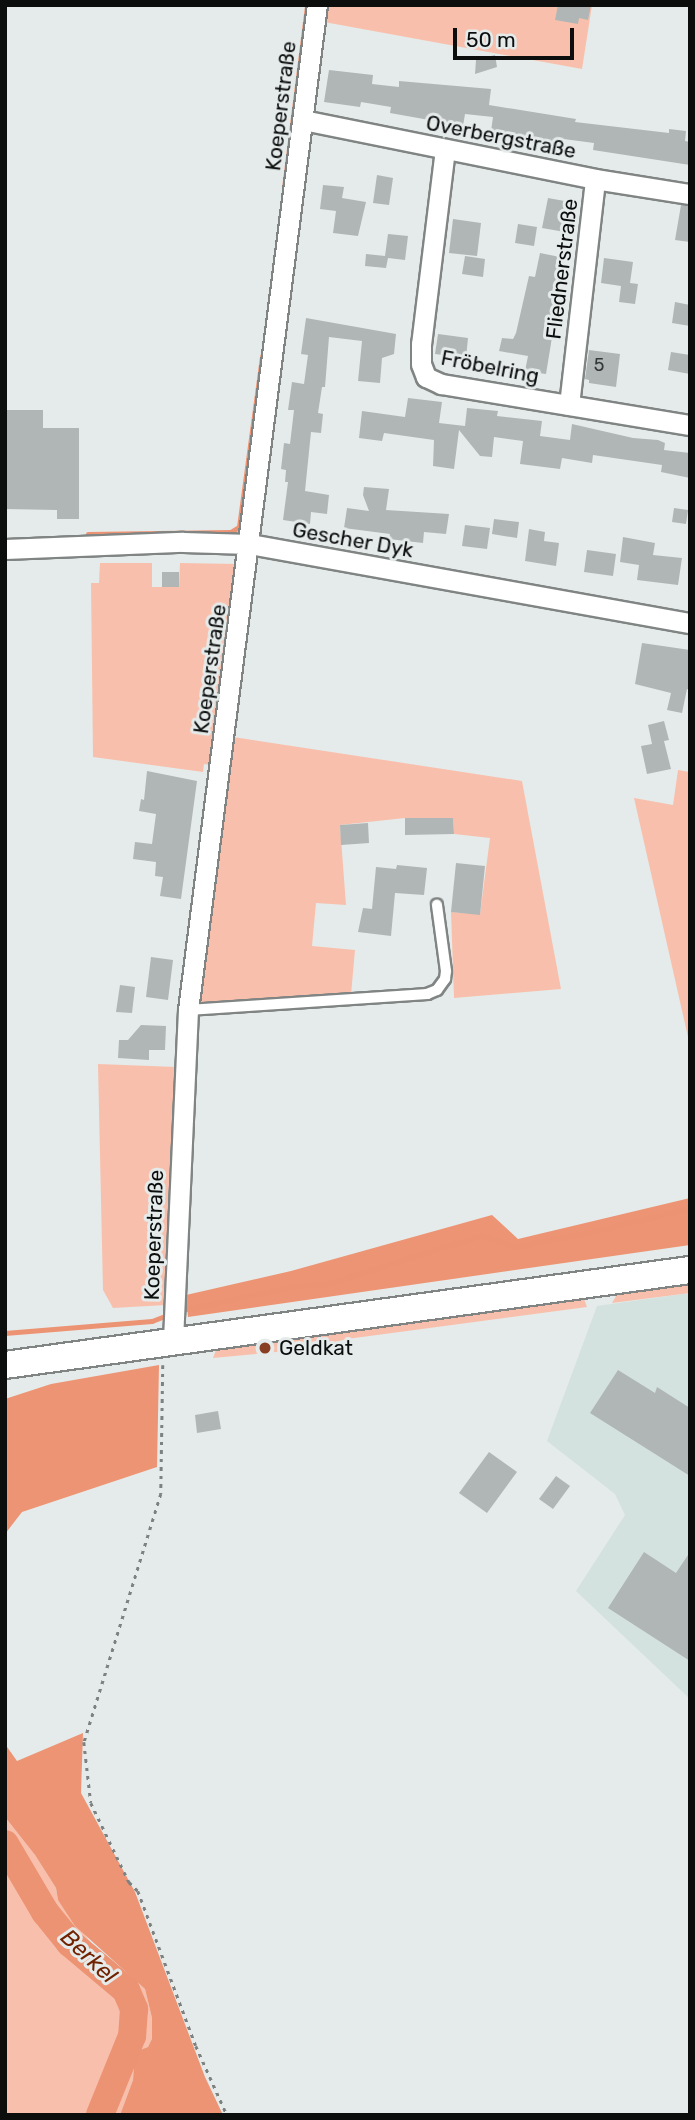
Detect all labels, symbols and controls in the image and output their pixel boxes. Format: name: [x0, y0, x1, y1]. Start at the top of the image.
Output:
scale bar: [457, 14, 578, 58]
text: 50 m: [466, 27, 516, 52]
street label: Koeperstraße: [261, 40, 301, 172]
street label: Overbergstraße: [424, 110, 578, 164]
street label: Fliednerstraße: [541, 197, 583, 341]
street label: Fröbelring: [439, 345, 541, 389]
house number: 5: [594, 354, 604, 376]
street label: Gescher Dyk: [290, 517, 416, 563]
street label: Koeperstraße: [188, 603, 232, 735]
street label: Koeperstraße: [139, 1169, 169, 1301]
place label: Geldkat: [279, 1335, 353, 1361]
marker: Geldkat: [257, 1340, 273, 1356]
water label: Berkel: [55, 1923, 123, 1989]

